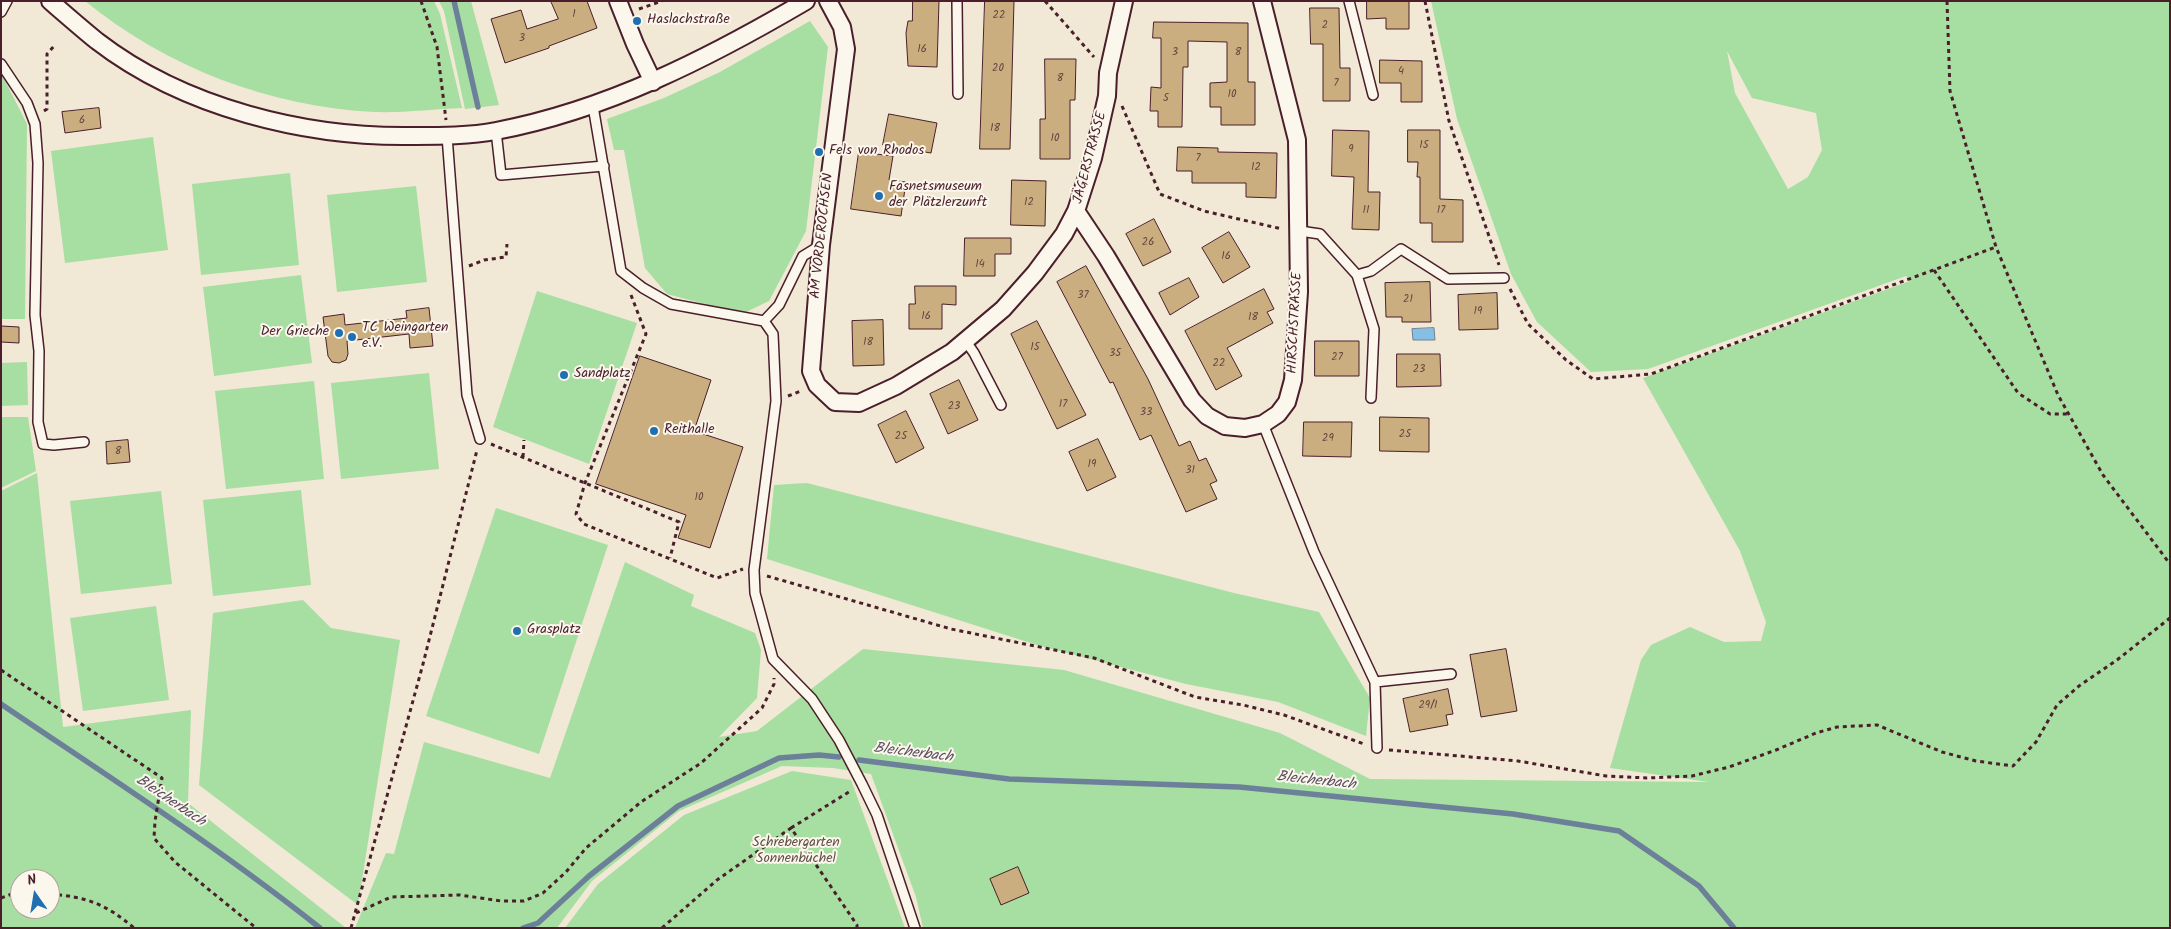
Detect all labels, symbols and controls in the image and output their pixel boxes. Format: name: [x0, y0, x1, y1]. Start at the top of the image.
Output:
house number: 1: [572, 8, 576, 22]
house number: 22: [993, 9, 1005, 23]
place label: Haslachstraße: [647, 13, 730, 29]
marker: Haslachstraße: [631, 15, 643, 27]
house number: 2: [1322, 19, 1328, 33]
house number: 3: [519, 32, 525, 46]
house number: 16: [917, 43, 927, 57]
house number: 3: [1172, 46, 1178, 60]
house number: 8: [1235, 46, 1241, 60]
house number: 20: [992, 62, 1004, 76]
house number: 4: [1398, 65, 1404, 79]
house number: 8: [1057, 72, 1063, 86]
house number: 7: [1333, 77, 1339, 91]
house number: 10: [1228, 88, 1236, 102]
house number: 5: [1163, 92, 1169, 106]
street label: JÄGERSTRASSE: [1071, 110, 1111, 206]
house number: 6: [79, 114, 85, 128]
house number: 18: [990, 122, 1000, 136]
house number: 10: [1051, 132, 1059, 146]
house number: 15: [1419, 139, 1429, 153]
house number: 9: [1348, 143, 1354, 157]
place label: Fels von Rhodos: [829, 144, 924, 160]
marker: Fels von Rhodos: [813, 146, 825, 158]
house number: 7: [1195, 152, 1201, 166]
house number: 12: [1251, 161, 1261, 175]
street label: AM VORDEROCHSEN: [808, 172, 838, 300]
place label: Fasnetsmuseum der Plätzlerzunft: [889, 180, 987, 212]
marker: Fasnetsmuseum der Plätzlerzunft: [873, 190, 885, 202]
house number: 12: [1024, 196, 1034, 210]
house number: 11: [1363, 204, 1369, 218]
house number: 17: [1437, 204, 1445, 218]
house number: 26: [1142, 236, 1154, 250]
house number: 16: [1221, 250, 1231, 264]
house number: 14: [975, 258, 985, 272]
street label: HIRSCHSTRASSE: [1285, 272, 1307, 374]
house number: 37: [1077, 289, 1089, 303]
house number: 21: [1403, 293, 1413, 307]
house number: 19: [1474, 305, 1482, 319]
house number: 16: [921, 310, 931, 324]
house number: 18: [1248, 311, 1258, 325]
place label: TC Weingarten e.V.: [362, 321, 449, 354]
place label: Der Grieche: [261, 325, 329, 341]
marker: Der Grieche: [333, 327, 345, 339]
marker: TC Weingarten e.V.: [346, 331, 358, 343]
house number: 18: [863, 336, 873, 350]
house number: 15: [1030, 341, 1040, 355]
house number: 35: [1109, 347, 1121, 361]
house number: 27: [1331, 351, 1343, 365]
house number: 22: [1213, 357, 1225, 371]
house number: 23: [1413, 363, 1425, 377]
place label: Sandplatz: [574, 367, 631, 383]
marker: Sandplatz: [558, 369, 570, 381]
house number: 17: [1059, 398, 1067, 412]
house number: 23: [948, 400, 960, 414]
house number: 33: [1140, 406, 1152, 420]
place label: Reithalle: [664, 423, 714, 439]
marker: Reithalle: [648, 425, 660, 437]
house number: 25: [1399, 428, 1411, 442]
house number: 25: [895, 430, 907, 444]
house number: 29: [1322, 432, 1334, 446]
house number: 8: [115, 445, 121, 459]
house number: 19: [1088, 458, 1096, 472]
house number: 31: [1185, 464, 1195, 478]
house number: 10: [695, 491, 703, 505]
place label: Grasplatz: [527, 623, 581, 639]
marker: Grasplatz: [511, 625, 523, 637]
house number: 29/1: [1418, 699, 1438, 713]
water label: Bleicherbach: [872, 740, 954, 768]
water label: Bleicherbach: [1275, 769, 1357, 795]
water label: Bleicherbach: [132, 772, 208, 832]
park label: Schrebergarten Sonnenbüchel: [752, 836, 840, 869]
north arrow: [10, 869, 60, 919]
text: N: [25, 869, 39, 892]

